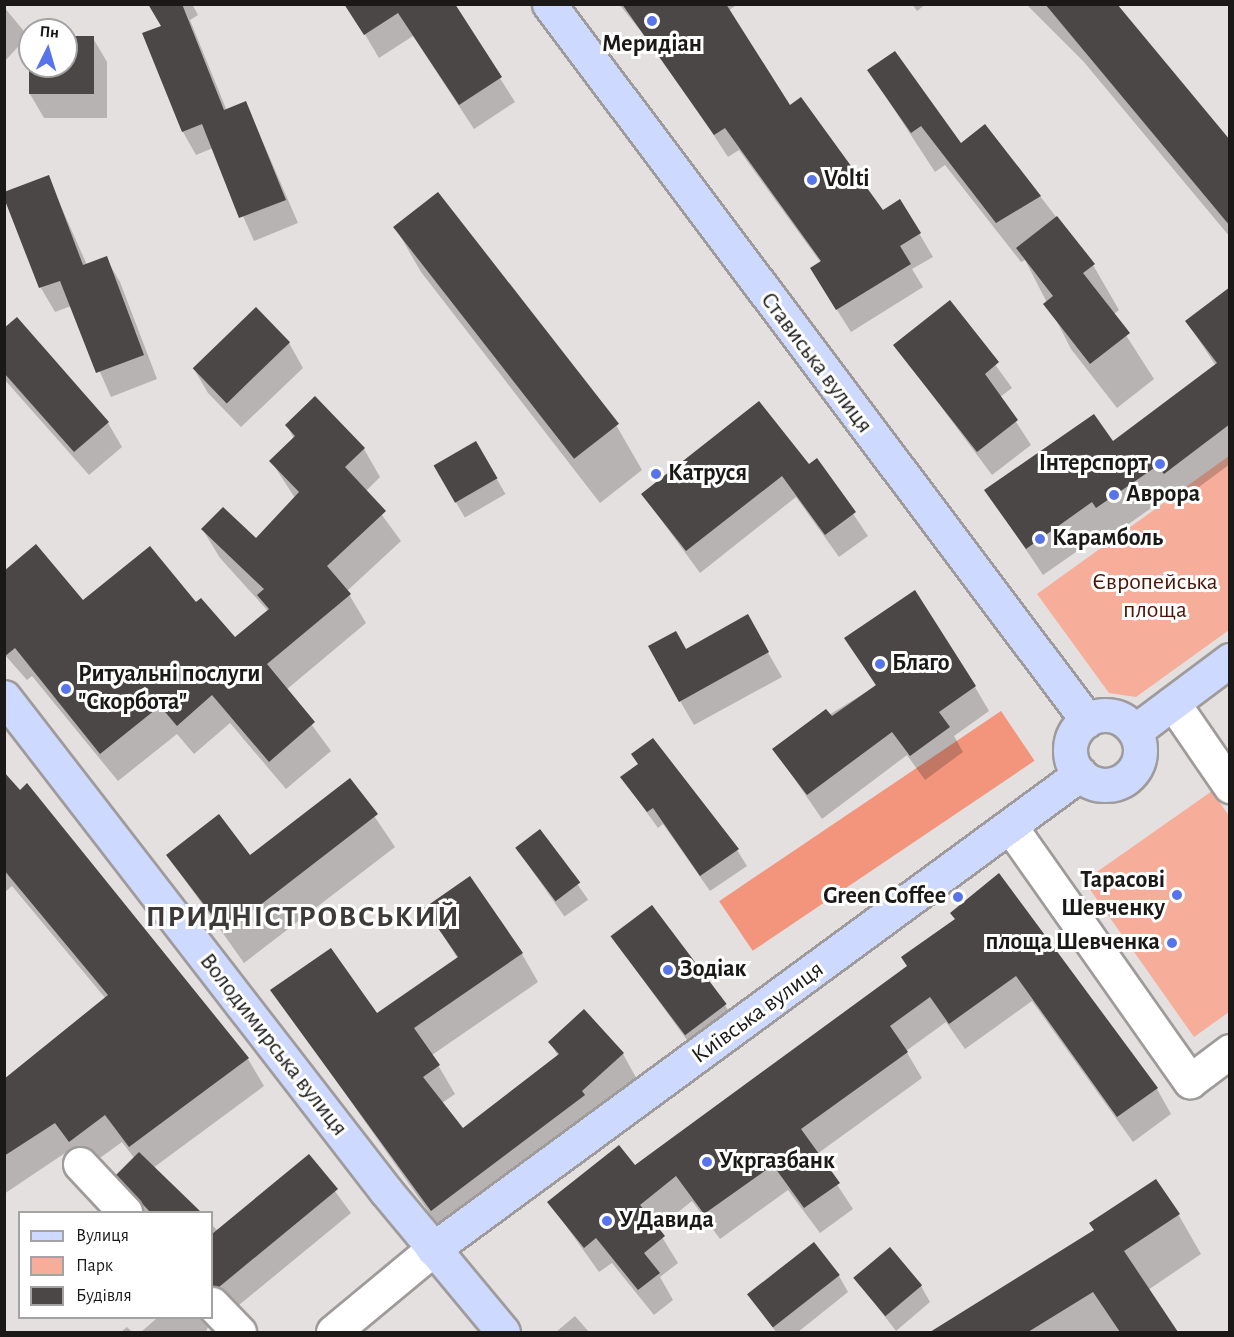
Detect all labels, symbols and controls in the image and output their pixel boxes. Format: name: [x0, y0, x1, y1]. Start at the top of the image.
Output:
marker: Меридіан: [645, 14, 659, 28]
north arrow: [18, 18, 78, 78]
text: Пн: [39, 23, 60, 41]
place label: Меридіан: [602, 31, 702, 59]
place label: Volti: [824, 166, 870, 194]
marker: Volti: [805, 173, 819, 187]
street label: Стависька вулиця: [754, 287, 878, 439]
place label: Інтерспорт: [1039, 450, 1148, 478]
marker: Інтерспорт: [1153, 457, 1167, 471]
place label: Катруся: [668, 460, 747, 488]
marker: Катруся: [649, 467, 663, 481]
place label: Аврора: [1126, 481, 1200, 509]
marker: Аврора: [1107, 488, 1121, 502]
place label: Карамболь: [1052, 525, 1163, 553]
marker: Карамболь: [1033, 532, 1047, 546]
park label: Європейська площа: [1092, 569, 1218, 625]
place label: Благо: [892, 650, 949, 678]
marker: Благо: [873, 657, 887, 671]
place label: Ритуальні послуги "Скорбота": [78, 661, 260, 717]
marker: Ритуальні послуги "Скорбота": [59, 682, 73, 696]
place label: Тарасові Шевченку: [1061, 867, 1165, 923]
place label: Green Coffee: [823, 883, 946, 911]
marker: Тарасові Шевченку: [1170, 888, 1184, 902]
marker: Green Coffee: [951, 890, 965, 904]
district label: ПРИДНІСТРОВСЬКИЙ: [146, 899, 460, 935]
place label: площа Шевченка: [986, 929, 1160, 957]
marker: площа Шевченка: [1165, 936, 1179, 950]
street label: Володимирська вулиця: [193, 948, 353, 1142]
street label: Київська вулиця: [686, 955, 830, 1071]
place label: Зодіак: [680, 956, 747, 984]
marker: Зодіак: [661, 963, 675, 977]
place label: Укргазбанк: [719, 1148, 835, 1176]
marker: Укргазбанк: [700, 1155, 714, 1169]
place label: У Давида: [619, 1207, 714, 1235]
legend: [18, 1211, 213, 1319]
marker: У Давида: [600, 1214, 614, 1228]
text: Вулиця: [76, 1227, 129, 1245]
text: Парк: [76, 1257, 113, 1275]
text: Будівля: [76, 1287, 132, 1305]

